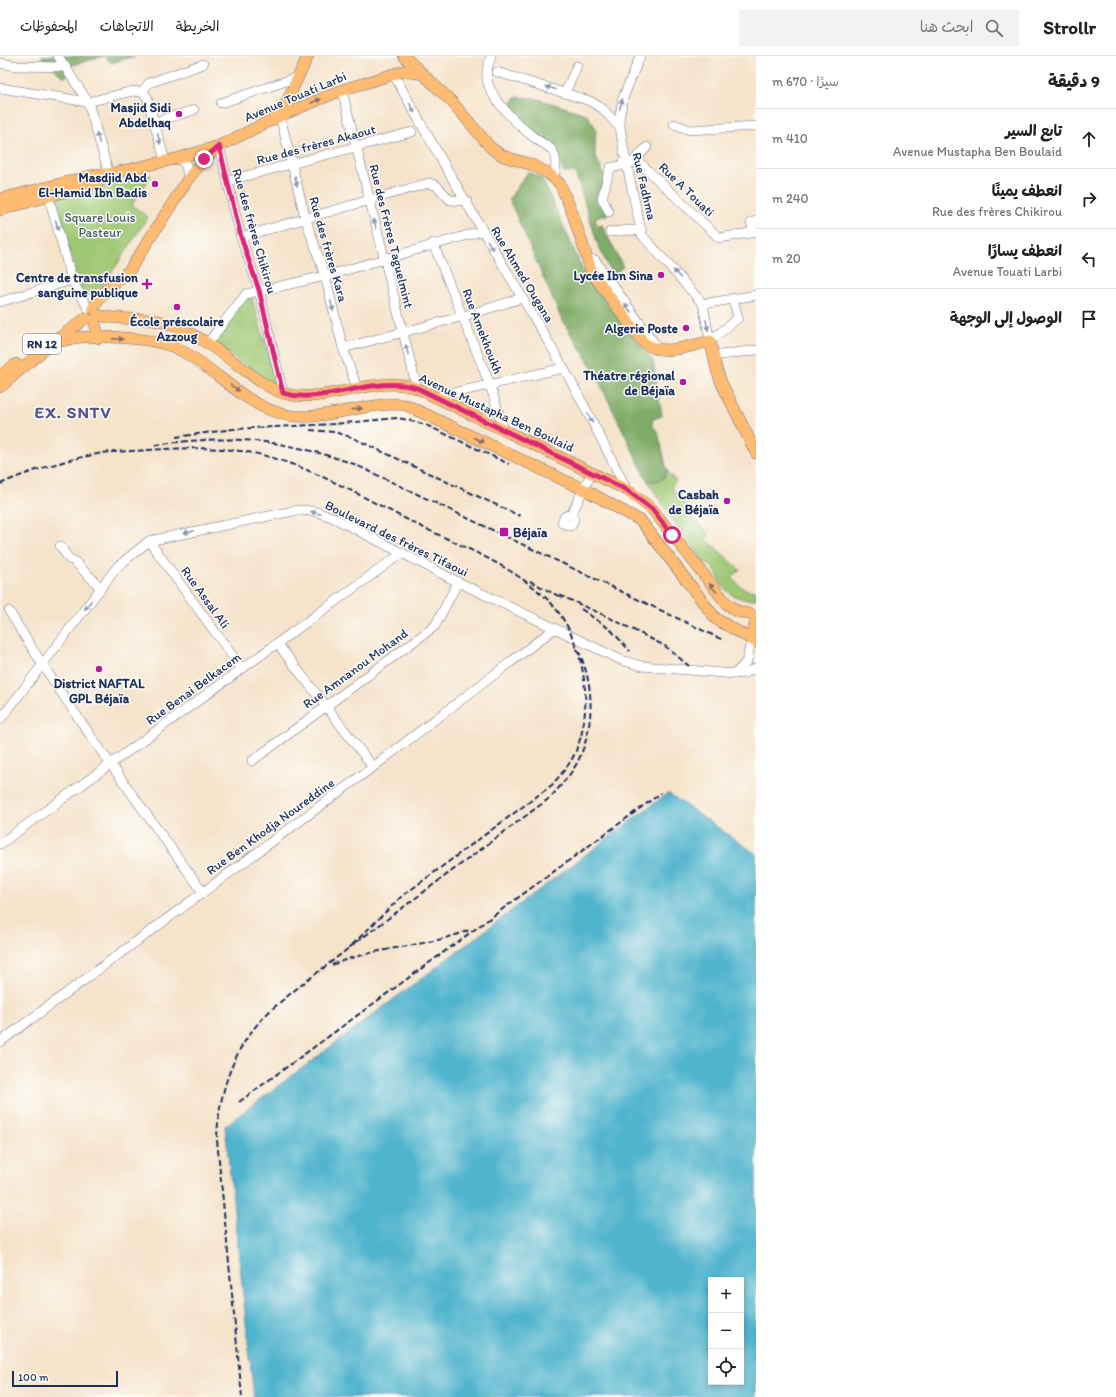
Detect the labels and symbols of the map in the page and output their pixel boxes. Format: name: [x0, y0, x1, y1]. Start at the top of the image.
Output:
street label: Avenue Touati Larbi: [242, 68, 348, 125]
one-way arrow: [544, 85, 556, 91]
one-way arrow: [311, 97, 323, 103]
one-way arrow: [618, 98, 624, 110]
place label: Masjid Sidi Abdelhaq: [111, 100, 171, 131]
one-way arrow: [408, 102, 415, 113]
marker: Masjid Sidi Abdelhaq: [174, 109, 184, 119]
street label: Rue des frères Akaout: [255, 121, 377, 168]
one-way arrow: [95, 132, 101, 144]
one-way arrow: [156, 133, 162, 145]
route end: [195, 150, 213, 168]
street label: Rue Fadhma: [629, 151, 660, 222]
street label: Rue A Touati: [656, 159, 717, 219]
street label: Rue des Frères Taguelmint: [366, 163, 417, 310]
street label: Rue des frères Chikirou: [229, 167, 280, 296]
place label: Masdjid Abd El-Hamid Ibn Badis: [39, 170, 148, 200]
one-way arrow: [293, 175, 299, 187]
marker: Masdjid Abd El-Hamid Ibn Badis: [150, 179, 160, 189]
street label: Rue des frères Kara: [306, 195, 351, 304]
park label: Square Louis Pasteur: [64, 210, 136, 240]
one-way arrow: [372, 218, 378, 230]
one-way arrow: [54, 219, 60, 231]
street label: Rue Ahmed Ougana: [488, 223, 557, 325]
one-way arrow: [487, 239, 494, 251]
place label: Lycée Ibn Sina: [573, 268, 654, 284]
place label: Centre de transfusion sanguine publique: [16, 270, 139, 301]
marker: Lycée Ibn Sina: [656, 270, 666, 280]
one-way arrow: [673, 270, 682, 279]
marker: Centre de transfusion sanguine publique: [141, 278, 153, 290]
street label: Rue Amekhoukh: [459, 286, 506, 376]
one-way arrow: [330, 299, 336, 312]
marker: École préscolaire Azzoug: [172, 302, 182, 312]
one-way arrow: [624, 302, 632, 313]
place label: École préscolaire Azzoug: [130, 313, 224, 345]
one-way arrow: [704, 319, 710, 331]
place label: Algerie Poste: [604, 321, 678, 337]
marker: Algerie Poste: [681, 323, 691, 333]
road number: RN 12: [23, 334, 61, 354]
one-way arrow: [112, 336, 125, 342]
one-way arrow: [404, 344, 410, 356]
place label: Théatre régional de Béjaïa: [582, 368, 675, 399]
street label: Avenue Mustapha Ben Boulaid: [417, 370, 576, 455]
marker: Théatre régional de Béjaïa: [678, 377, 688, 387]
one-way arrow: [229, 384, 240, 392]
district label: EX. SNTV: [35, 402, 111, 422]
one-way arrow: [351, 406, 363, 412]
one-way arrow: [587, 412, 593, 424]
one-way arrow: [473, 437, 484, 443]
place label: Casbah de Béjaïa: [668, 487, 720, 518]
marker: Casbah de Béjaïa: [722, 496, 732, 506]
street label: Boulevard des frères Tifaoui: [323, 497, 471, 580]
one-way arrow: [310, 509, 322, 515]
place label: Béjaïa: [513, 525, 548, 541]
marker: Béjaïa: [498, 526, 510, 538]
route start: [663, 526, 681, 544]
one-way arrow: [183, 530, 195, 536]
street label: Rue Assal Ali: [178, 563, 233, 631]
one-way arrow: [709, 583, 718, 593]
one-way arrow: [84, 600, 92, 611]
street label: Rue Amnanou Mohand: [300, 625, 411, 711]
street label: Rue Benai Belkacem: [143, 649, 244, 728]
marker: District NAFTAL GPL Béjaïa: [94, 664, 104, 674]
place label: District NAFTAL GPL Béjaïa: [54, 676, 145, 707]
street label: Rue Ben Khodja Noureddine: [203, 775, 337, 878]
scale bar: [12, 1369, 118, 1388]

